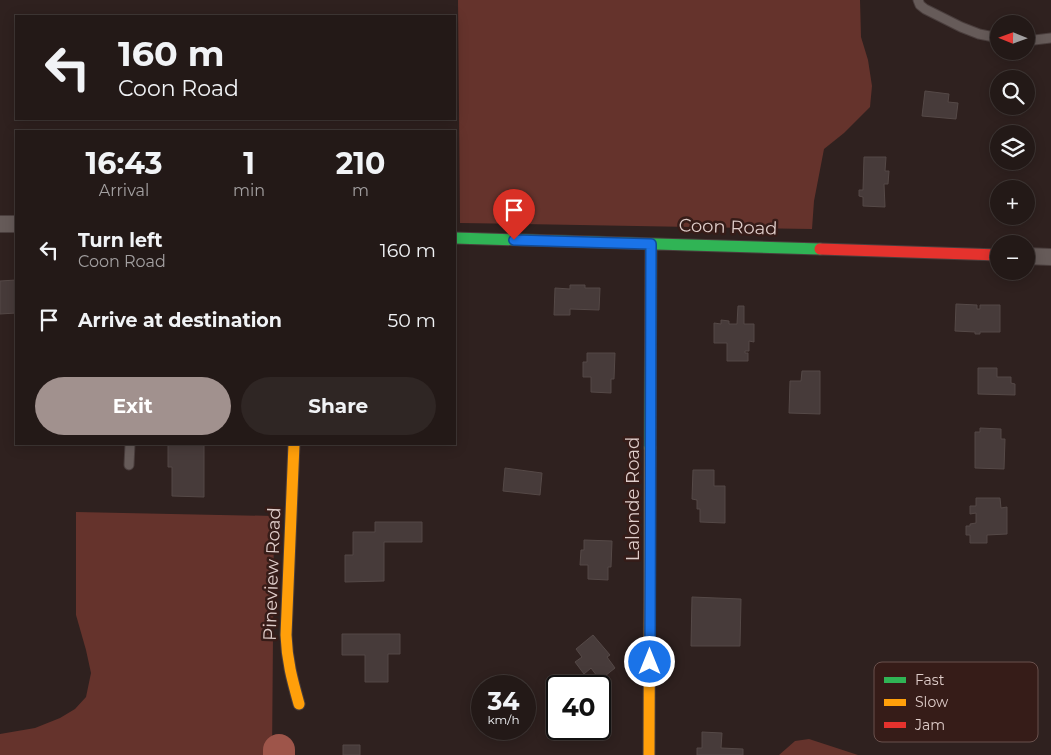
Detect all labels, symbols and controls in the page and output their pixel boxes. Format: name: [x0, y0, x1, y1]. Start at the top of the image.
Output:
north arrow: [990, 15, 1035, 60]
map controls: [990, 15, 1035, 280]
text: 160 m: [118, 32, 224, 75]
icon: left: [35, 35, 100, 100]
button: search: [990, 70, 1035, 115]
text: Coon Road: [118, 75, 239, 102]
button: layers: [990, 125, 1035, 170]
text: 16:43: [86, 145, 162, 182]
text: 1: [243, 145, 255, 182]
text: 210: [336, 145, 385, 182]
button: +: [990, 180, 1035, 225]
text: Arrival: [99, 181, 149, 200]
text: min: [233, 181, 265, 200]
text: m: [352, 181, 369, 200]
pin: [493, 189, 535, 240]
icon: arrive: [500, 196, 528, 224]
street label: Coon Road: [678, 214, 778, 240]
text: Turn left: [78, 229, 163, 252]
button: −: [990, 235, 1035, 280]
icon: left: [35, 236, 63, 264]
text: 160 m: [380, 239, 436, 262]
text: Coon Road: [78, 252, 166, 271]
icon: arrive: [35, 306, 63, 334]
text: Arrive at destination: [78, 309, 282, 332]
text: 50 m: [388, 309, 436, 332]
button: Exit: [35, 377, 231, 435]
button: Share: [241, 377, 436, 435]
street label: Lalonde Road: [622, 437, 644, 561]
street label: Pineview Road: [259, 507, 285, 641]
position arrow: [623, 635, 675, 687]
legend: [874, 662, 1038, 742]
text: Fast: [915, 671, 945, 689]
speed limit sign: 40: [546, 675, 611, 740]
text: 34: [487, 686, 520, 716]
text: Slow: [915, 693, 949, 711]
text: km/h: [487, 712, 520, 727]
text: Jam: [914, 716, 945, 734]

